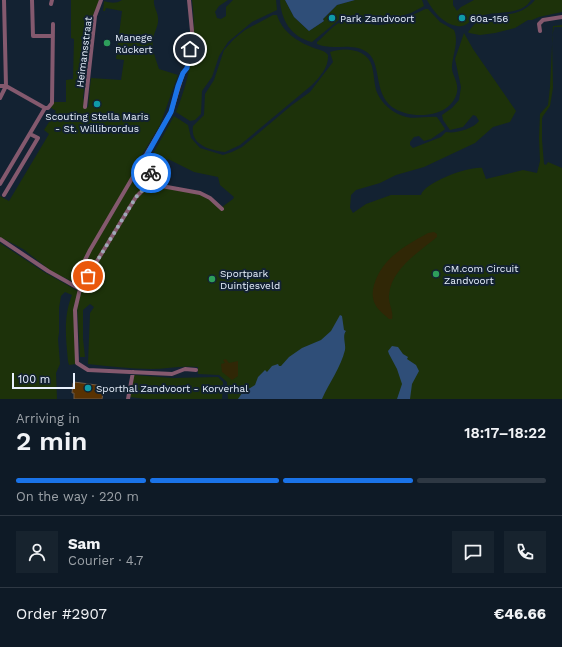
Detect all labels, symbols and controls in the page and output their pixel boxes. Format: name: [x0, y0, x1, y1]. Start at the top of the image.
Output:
marker: Park Zandvoort: [327, 13, 337, 23]
place label: Park Zandvoort: [340, 13, 415, 24]
marker: 60a-156: [457, 13, 467, 23]
place label: 60a-156: [470, 13, 508, 24]
street label: Heimansstraat: [74, 15, 94, 88]
place label: Manege Rúckert: [115, 32, 153, 55]
pin: [173, 32, 207, 66]
marker: Manege Rúckert: [102, 38, 112, 48]
icon: home: [179, 38, 201, 60]
marker: Scouting Stella Maris - St. Willibrordus: [92, 99, 102, 109]
place label: Scouting Stella Maris - St. Willibrordus: [45, 111, 149, 134]
courier: [131, 153, 171, 193]
icon: bike: [140, 162, 162, 184]
pin: [71, 259, 105, 293]
place label: CM.com Circuit Zandvoort: [444, 263, 519, 286]
icon: bag: [77, 265, 99, 287]
place label: Sportpark Duintjesveld: [220, 268, 280, 291]
marker: CM.com Circuit Zandvoort: [431, 269, 441, 279]
marker: Sportpark Duintjesveld: [207, 274, 217, 284]
scale bar: [12, 371, 75, 390]
text: 100 m: [18, 373, 50, 386]
marker: Sporthal Zandvoort - Korverhal: [83, 383, 93, 393]
place label: Sporthal Zandvoort - Korverhal: [96, 383, 248, 394]
text: Arriving in: [16, 411, 80, 426]
text: 18:17–18:22: [464, 424, 546, 442]
text: 2 min: [16, 426, 87, 456]
text: On the way · 220 m: [16, 489, 139, 504]
button: person: [16, 531, 58, 573]
button: chat: [452, 531, 494, 573]
button: phone: [504, 531, 546, 573]
text: Sam: [68, 535, 100, 553]
text: Courier · 4.7: [68, 553, 143, 568]
text: Order #2907: [16, 605, 107, 623]
text: €46.66: [494, 605, 546, 623]

